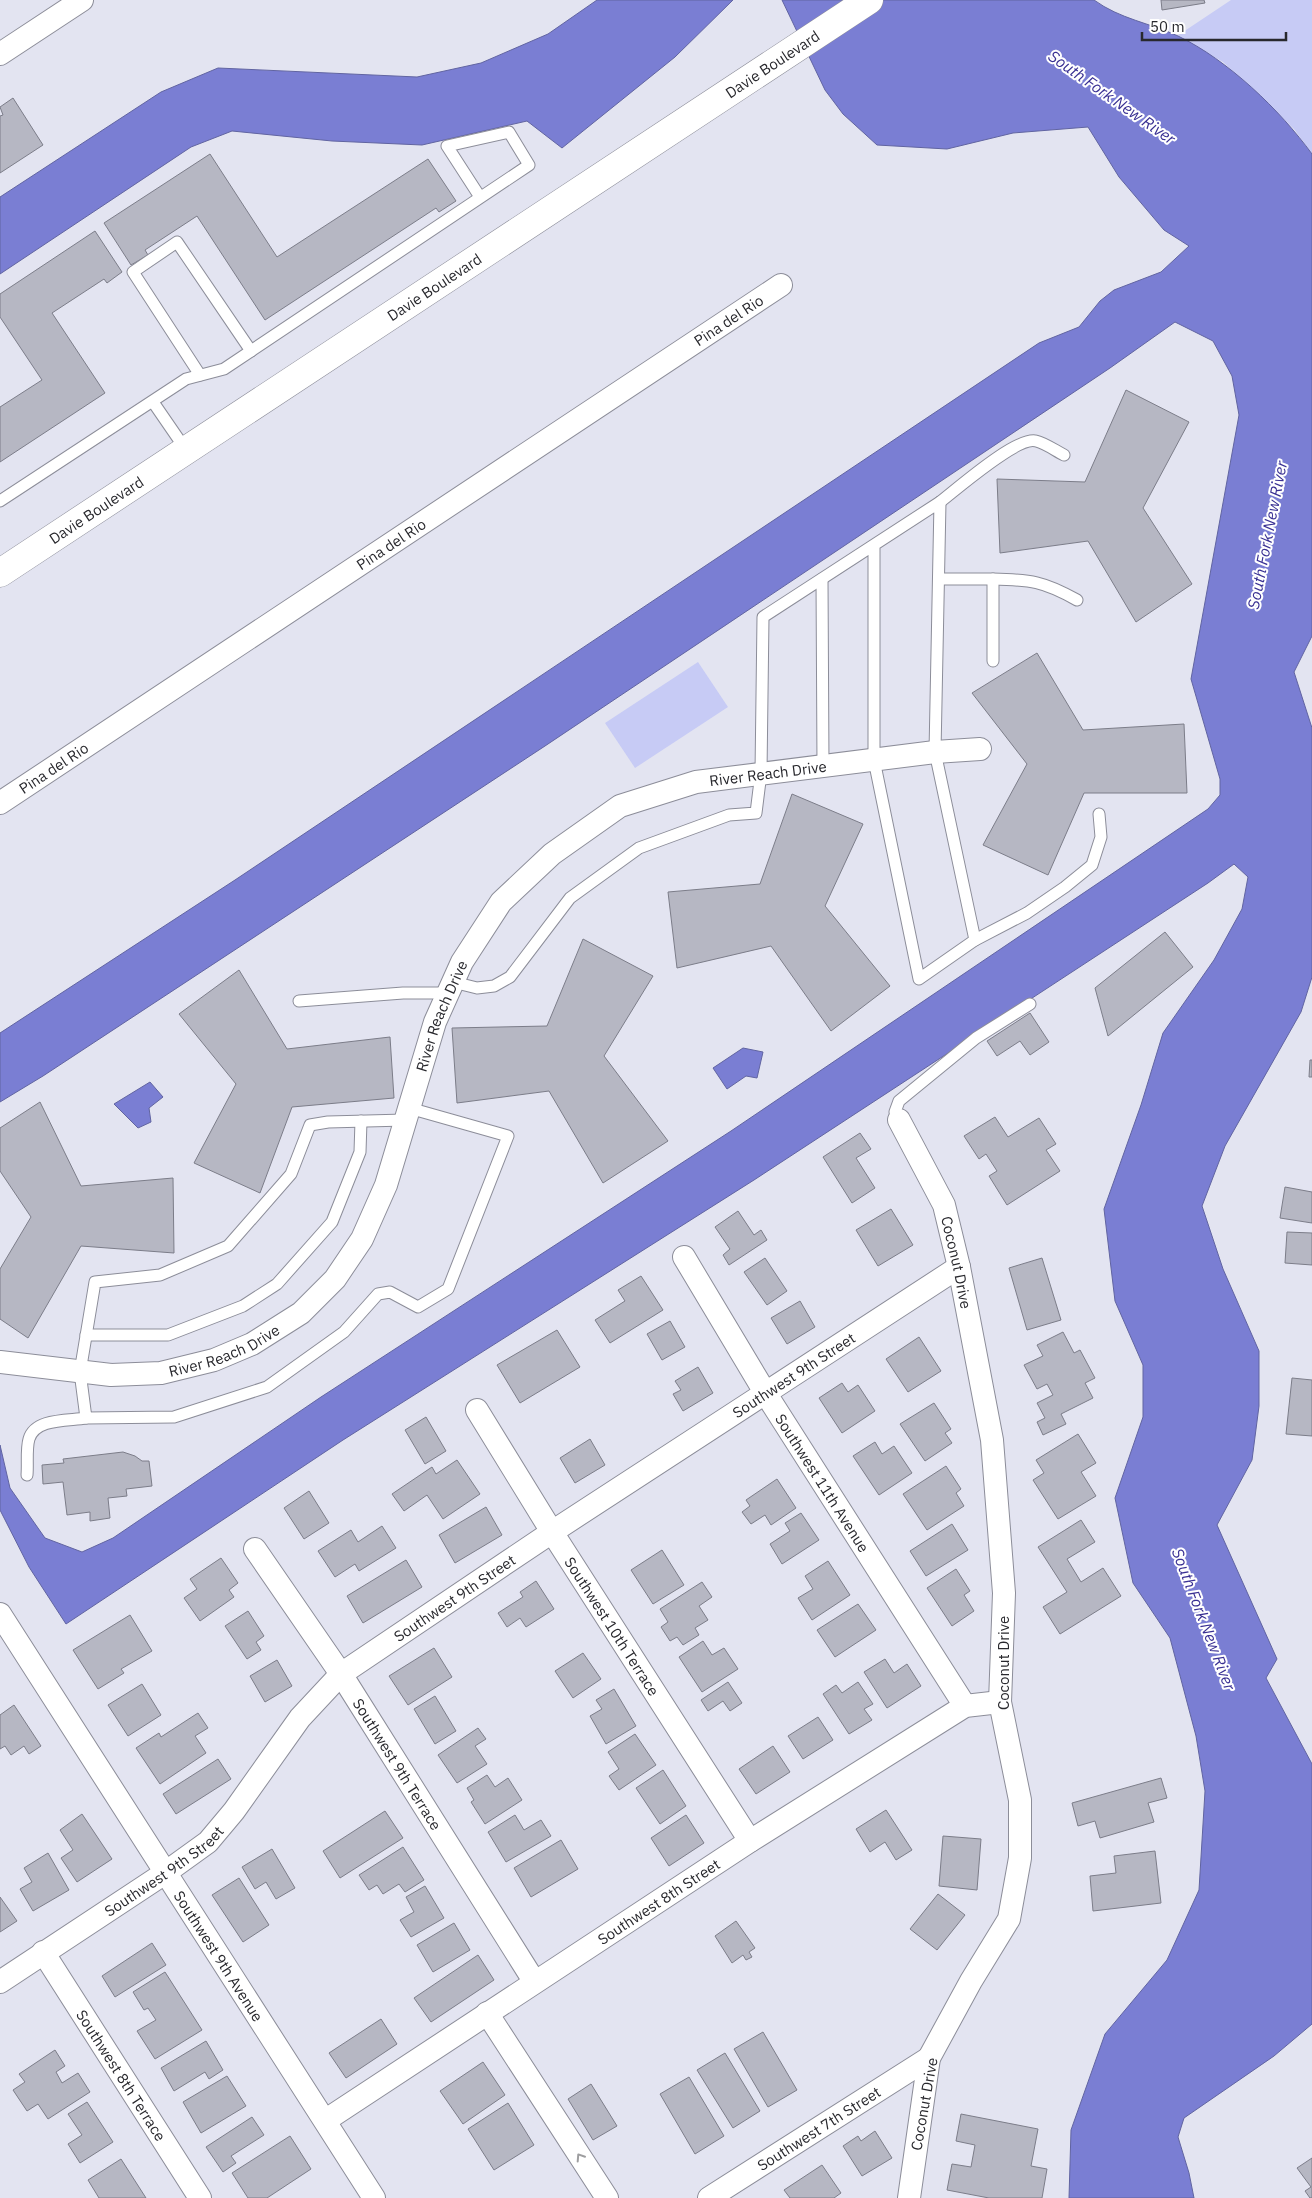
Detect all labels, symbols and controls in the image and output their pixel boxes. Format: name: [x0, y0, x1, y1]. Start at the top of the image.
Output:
scale bar: [1142, 10, 1286, 42]
text: 50 m: [1150, 17, 1185, 36]
street label: Davie Boulevard: [721, 26, 823, 102]
water label: South Fork New River: [1045, 46, 1180, 149]
street label: Davie Boulevard: [383, 249, 485, 325]
street label: Pina del Rio: [690, 290, 767, 350]
water label: South Fork New River: [1243, 458, 1291, 611]
street label: Davie Boulevard: [45, 472, 147, 548]
street label: Pina del Rio: [353, 514, 429, 574]
street label: Pina del Rio: [15, 738, 92, 797]
street label: River Reach Drive: [708, 756, 828, 790]
street label: River Reach Drive: [411, 957, 471, 1074]
street label: Coconut Drive: [938, 1214, 976, 1310]
street label: River Reach Drive: [167, 1320, 283, 1380]
street label: Southwest 9th Street: [729, 1328, 859, 1422]
street label: Southwest 11th Avenue: [771, 1410, 874, 1556]
water label: South Fork New River: [1168, 1545, 1241, 1694]
street label: Southwest 9th Street: [390, 1550, 519, 1645]
street label: Southwest 10th Terrace: [561, 1553, 664, 1699]
street label: Coconut Drive: [994, 1616, 1013, 1710]
street label: Southwest 9th Terrace: [349, 1695, 446, 1833]
street label: Southwest 9th Street: [100, 1822, 227, 1920]
street label: Southwest 8th Street: [594, 1854, 723, 1948]
street label: Southwest 9th Avenue: [170, 1887, 268, 2025]
street label: Southwest 8th Terrace: [73, 2006, 170, 2144]
street label: Coconut Drive: [906, 2056, 942, 2152]
street label: Southwest 7th Street: [753, 2082, 884, 2175]
one-way arrow: [577, 2153, 586, 2163]

